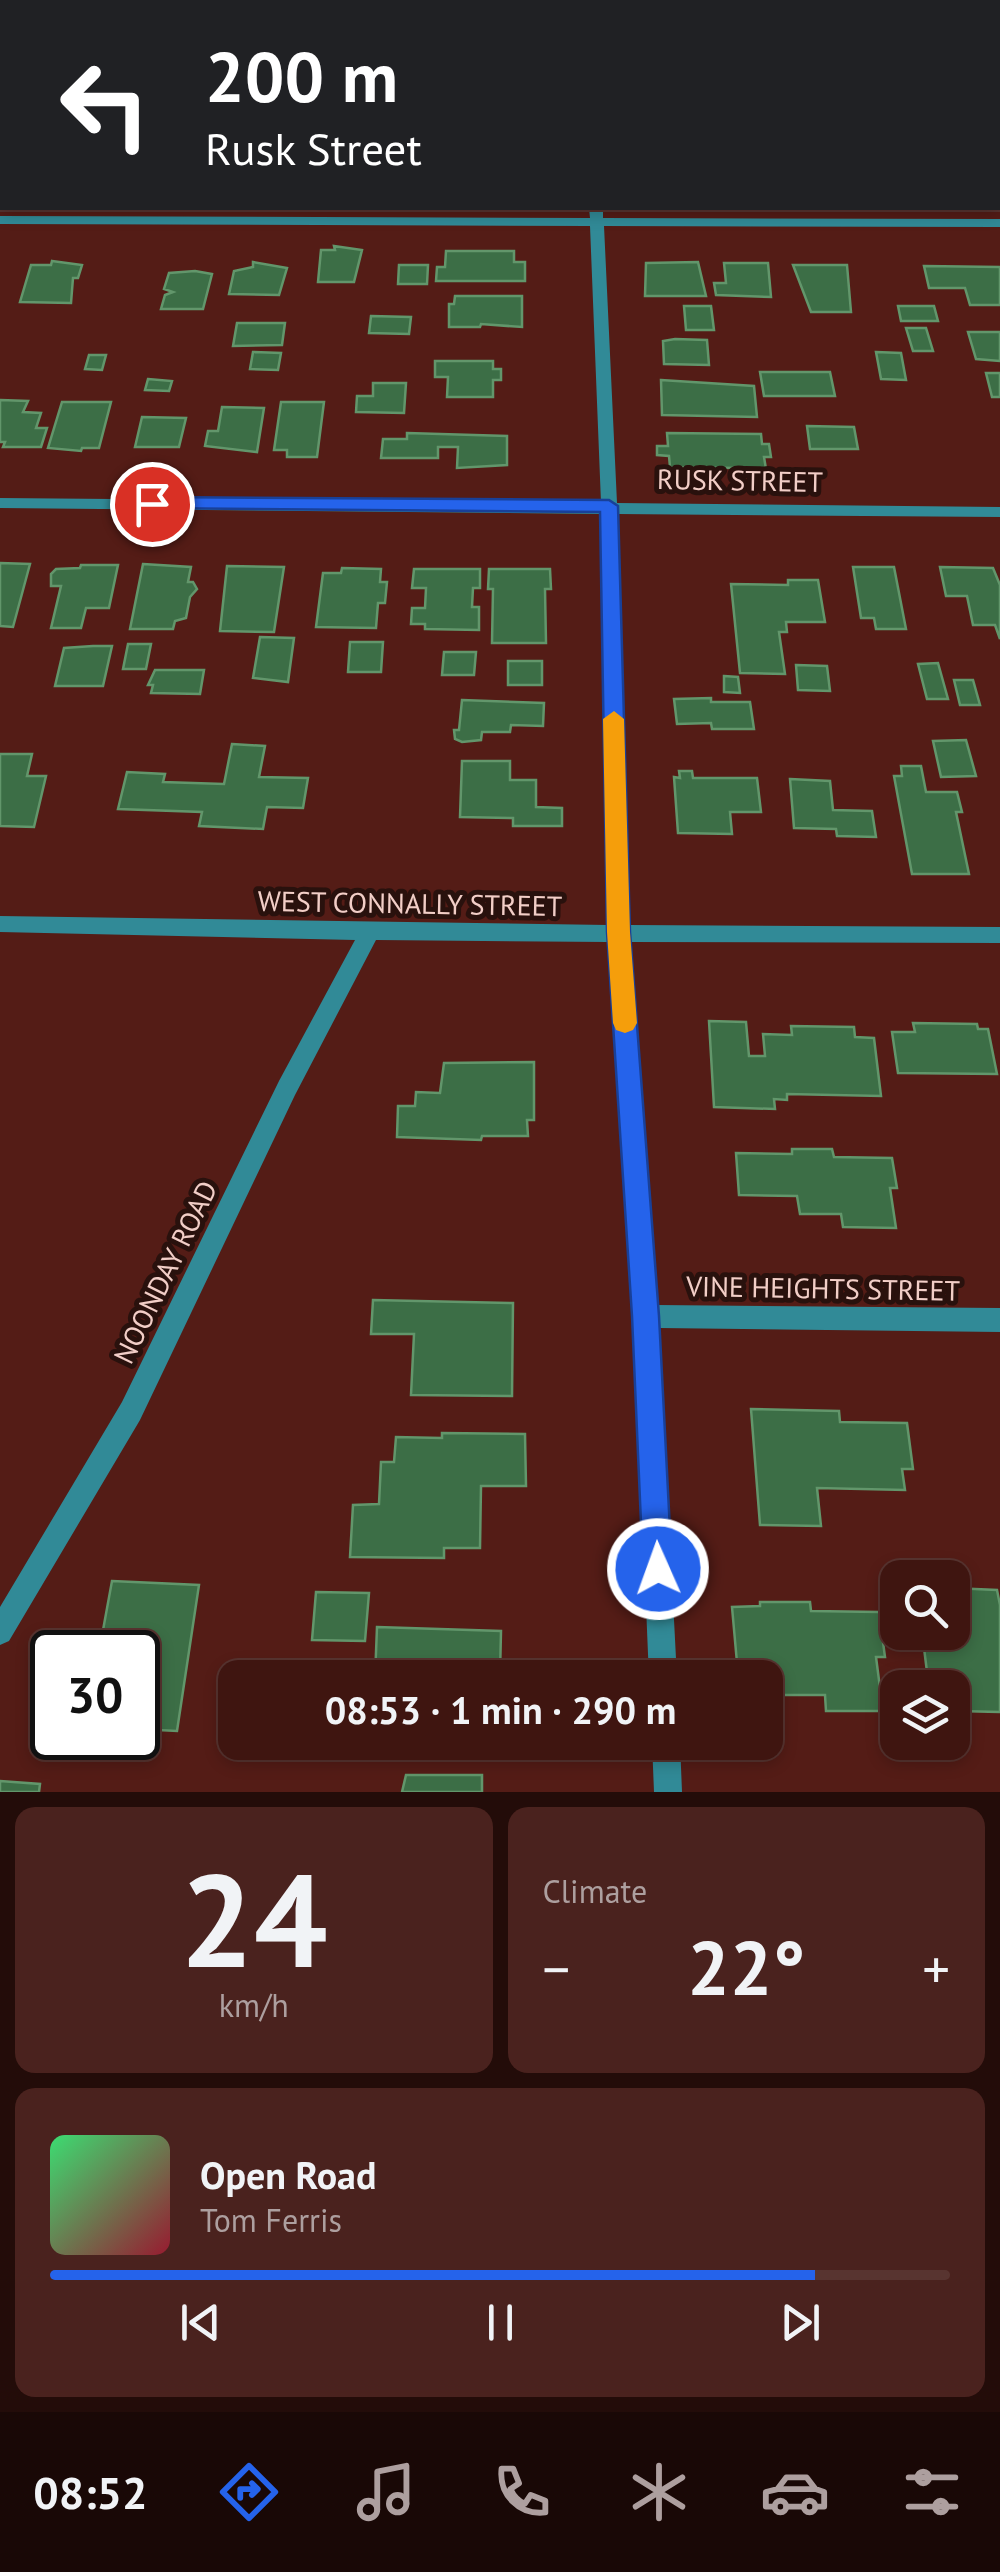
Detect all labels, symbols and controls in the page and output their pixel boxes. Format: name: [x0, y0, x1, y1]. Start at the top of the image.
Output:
text: 200 m: [205, 31, 398, 121]
icon: left: [40, 40, 170, 170]
text: Rusk Street: [205, 119, 422, 177]
street label: RUSK STREET: [657, 460, 824, 500]
pin: [110, 462, 195, 547]
icon: arrive: [125, 477, 180, 532]
street label: WEST CONNALLY STREET: [257, 882, 563, 924]
street label: NOONDAY ROAD: [105, 1174, 225, 1370]
street label: VINE HEIGHTS STREET: [685, 1267, 961, 1309]
position arrow: [606, 1517, 710, 1621]
map controls: [880, 1560, 970, 1760]
button: search: [880, 1560, 970, 1650]
speed limit sign: 30: [30, 1630, 160, 1760]
button: layers: [880, 1670, 970, 1760]
text: 08:53 · 1 min · 290 m: [325, 1685, 676, 1734]
text: 24: [180, 1835, 327, 2003]
text: Climate: [543, 1870, 647, 1912]
text: 22°: [687, 1919, 805, 2016]
text: −: [543, 1933, 570, 2004]
text: +: [922, 1933, 950, 2004]
text: km/h: [219, 1984, 289, 2026]
text: Open Road: [200, 2150, 376, 2199]
text: Tom Ferris: [200, 2199, 342, 2241]
icon: previous: [173, 2295, 228, 2350]
icon: pause: [473, 2295, 528, 2350]
icon: next: [773, 2295, 828, 2350]
icon: directions: [214, 2457, 284, 2527]
icon: music: [351, 2457, 421, 2527]
icon: phone: [487, 2457, 557, 2527]
icon: climate: [624, 2457, 694, 2527]
icon: car: [760, 2457, 830, 2527]
icon: filters: [897, 2457, 967, 2527]
text: 08:52: [33, 2463, 147, 2521]

